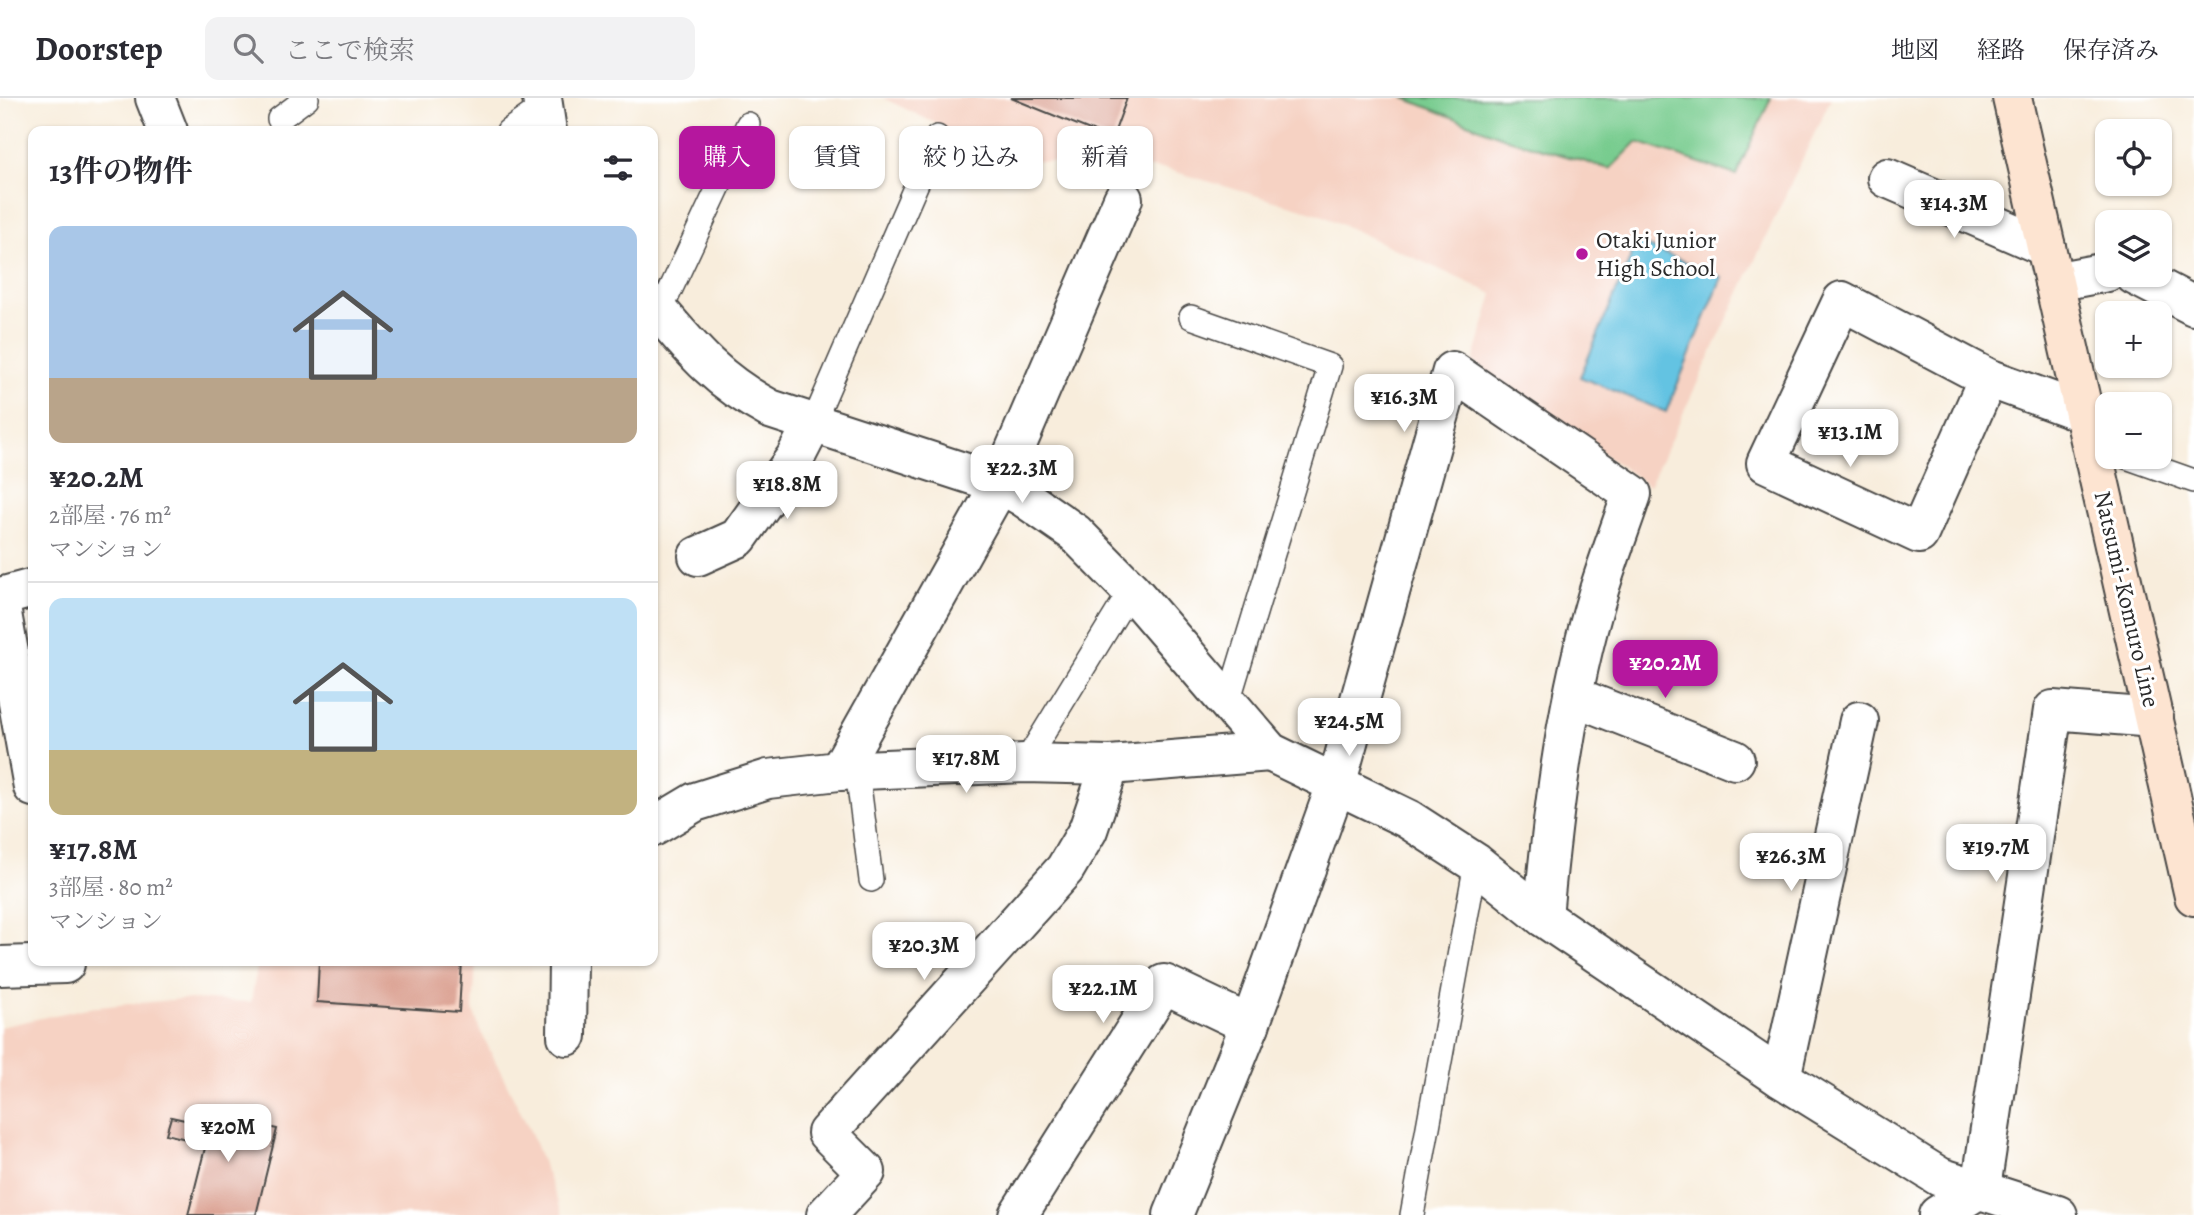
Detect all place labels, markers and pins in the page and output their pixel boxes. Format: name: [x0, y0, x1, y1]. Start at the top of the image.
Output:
pin: ¥14.3M: [1897, 180, 2011, 240]
place label: Otaki Junior High School: [1596, 224, 1716, 284]
marker: Otaki Junior High School: [1574, 246, 1590, 262]
pin: ¥16.3M: [1347, 374, 1461, 434]
pin: ¥13.1M: [1793, 410, 1907, 469]
pin: ¥22.3M: [965, 446, 1079, 505]
pin: ¥18.8M: [730, 462, 844, 521]
pin: ¥20.2M: [1608, 640, 1722, 700]
pin: ¥24.5M: [1292, 698, 1406, 758]
pin: ¥17.8M: [909, 736, 1023, 795]
pin: ¥19.7M: [1939, 824, 2053, 884]
pin: ¥26.3M: [1734, 834, 1848, 893]
pin: ¥20.3M: [867, 922, 981, 982]
pin: ¥22.1M: [1046, 965, 1160, 1025]
pin: ¥20M: [187, 1104, 269, 1164]

